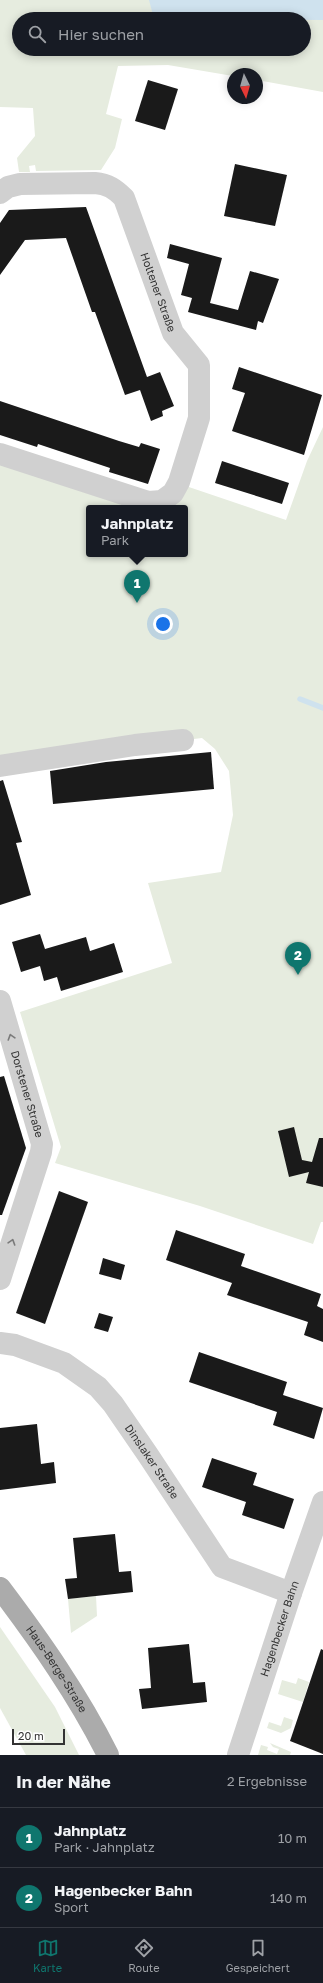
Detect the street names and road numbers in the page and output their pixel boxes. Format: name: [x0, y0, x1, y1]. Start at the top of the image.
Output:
street label: Holtener Straße: [138, 250, 179, 334]
street label: Dorstener Straße: [9, 1049, 47, 1139]
street label: Dinslaker Straße: [123, 1421, 182, 1501]
street label: Hagenbecker Bahn: [257, 1579, 301, 1678]
street label: Haus-Berge-Straße: [24, 1623, 90, 1714]

